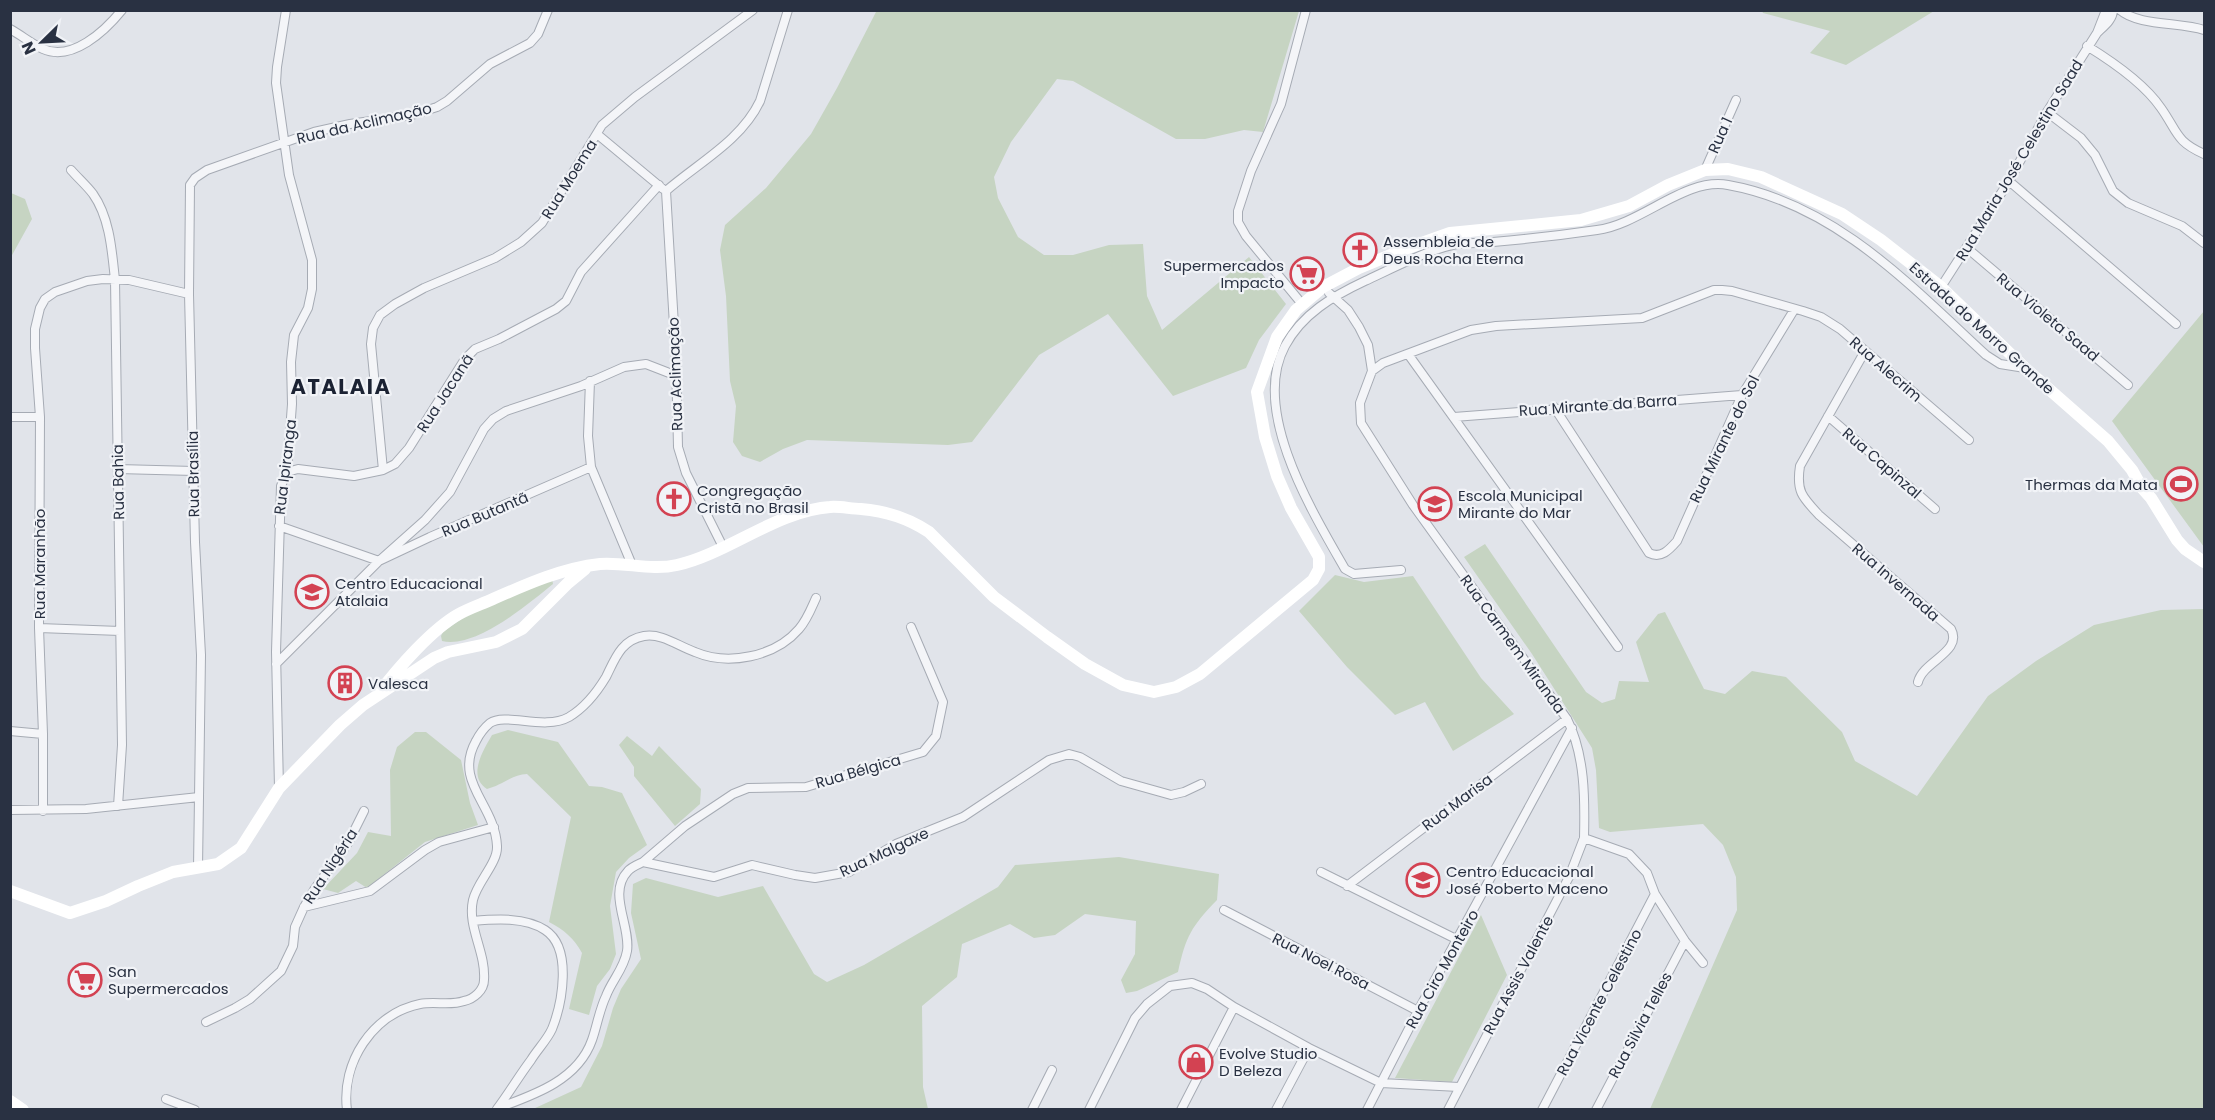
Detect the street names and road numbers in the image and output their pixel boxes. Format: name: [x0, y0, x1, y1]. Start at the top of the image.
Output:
street label: Rua Maria José Celestino Saad: [1950, 55, 2088, 265]
street label: Rua da Aclimação: [294, 97, 434, 149]
street label: Rua 1: [1703, 114, 1737, 156]
street label: Rua Moema: [536, 135, 602, 223]
street label: Estrada do Morro Grande: [1905, 257, 2059, 399]
street label: Rua Violeta Saad: [1992, 268, 2104, 366]
street label: Rua Aclimação: [663, 317, 687, 431]
street label: Rua Alecrim: [1845, 332, 1927, 406]
street label: Rua Jacanã: [412, 350, 478, 436]
street label: Rua Mirante do Sol: [1684, 372, 1764, 506]
street label: Rua Mirante da Barra: [1518, 389, 1678, 421]
street label: Rua Ipiranga: [269, 418, 301, 516]
street label: Rua Capinzal: [1838, 423, 1926, 503]
street label: Rua Brasília: [182, 430, 204, 518]
street label: Rua Bahia: [107, 444, 129, 520]
street label: Rua Butantã: [438, 486, 532, 542]
street label: Rua Maranhão: [29, 509, 50, 619]
street label: Rua Invernada: [1848, 538, 1944, 626]
street label: Rua Carmem Miranda: [1456, 570, 1570, 718]
street label: Rua Bélgica: [813, 749, 903, 793]
street label: Rua Marisa: [1417, 769, 1497, 835]
street label: Rua Malgaxe: [836, 822, 932, 882]
street label: Rua Nigéria: [298, 824, 362, 908]
street label: Rua Ciro Monteiro: [1401, 906, 1483, 1032]
street label: Rua Assis Valente: [1478, 912, 1558, 1038]
street label: Rua Vicente Celestino: [1551, 925, 1647, 1079]
street label: Rua Noel Rosa: [1269, 927, 1373, 995]
street label: Rua Silvia Telles: [1603, 968, 1677, 1082]

